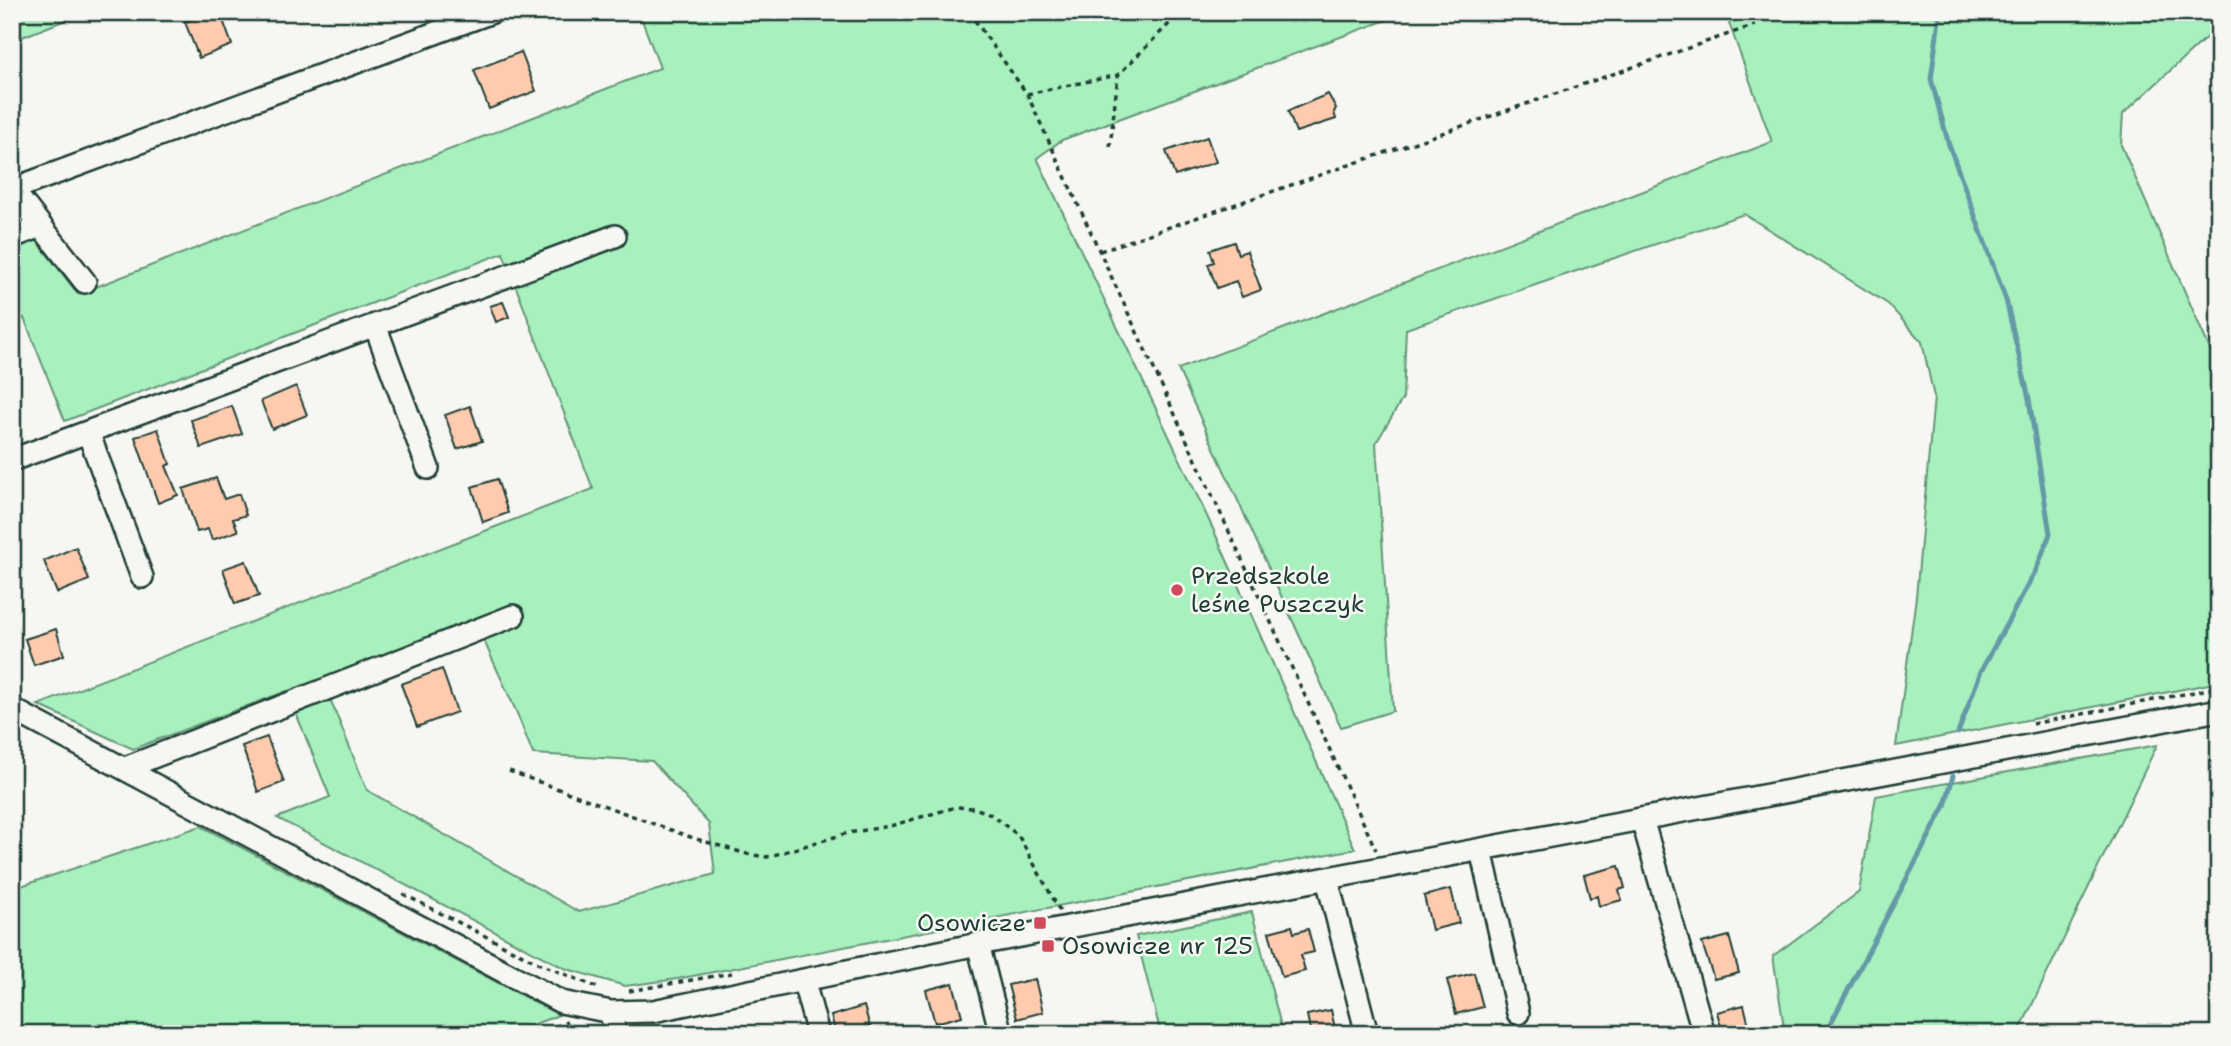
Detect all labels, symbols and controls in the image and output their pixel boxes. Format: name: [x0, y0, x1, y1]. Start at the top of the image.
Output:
place label: Przedszkole leśne Puszczyk: [1191, 560, 1365, 620]
marker: Przedszkole leśne Puszczyk: [1169, 582, 1185, 598]
place label: Osowicze: [917, 907, 1026, 939]
marker: Osowicze: [1032, 915, 1048, 931]
place label: Osowicze nr 125: [1062, 930, 1253, 962]
marker: Osowicze nr 125: [1040, 938, 1056, 954]

